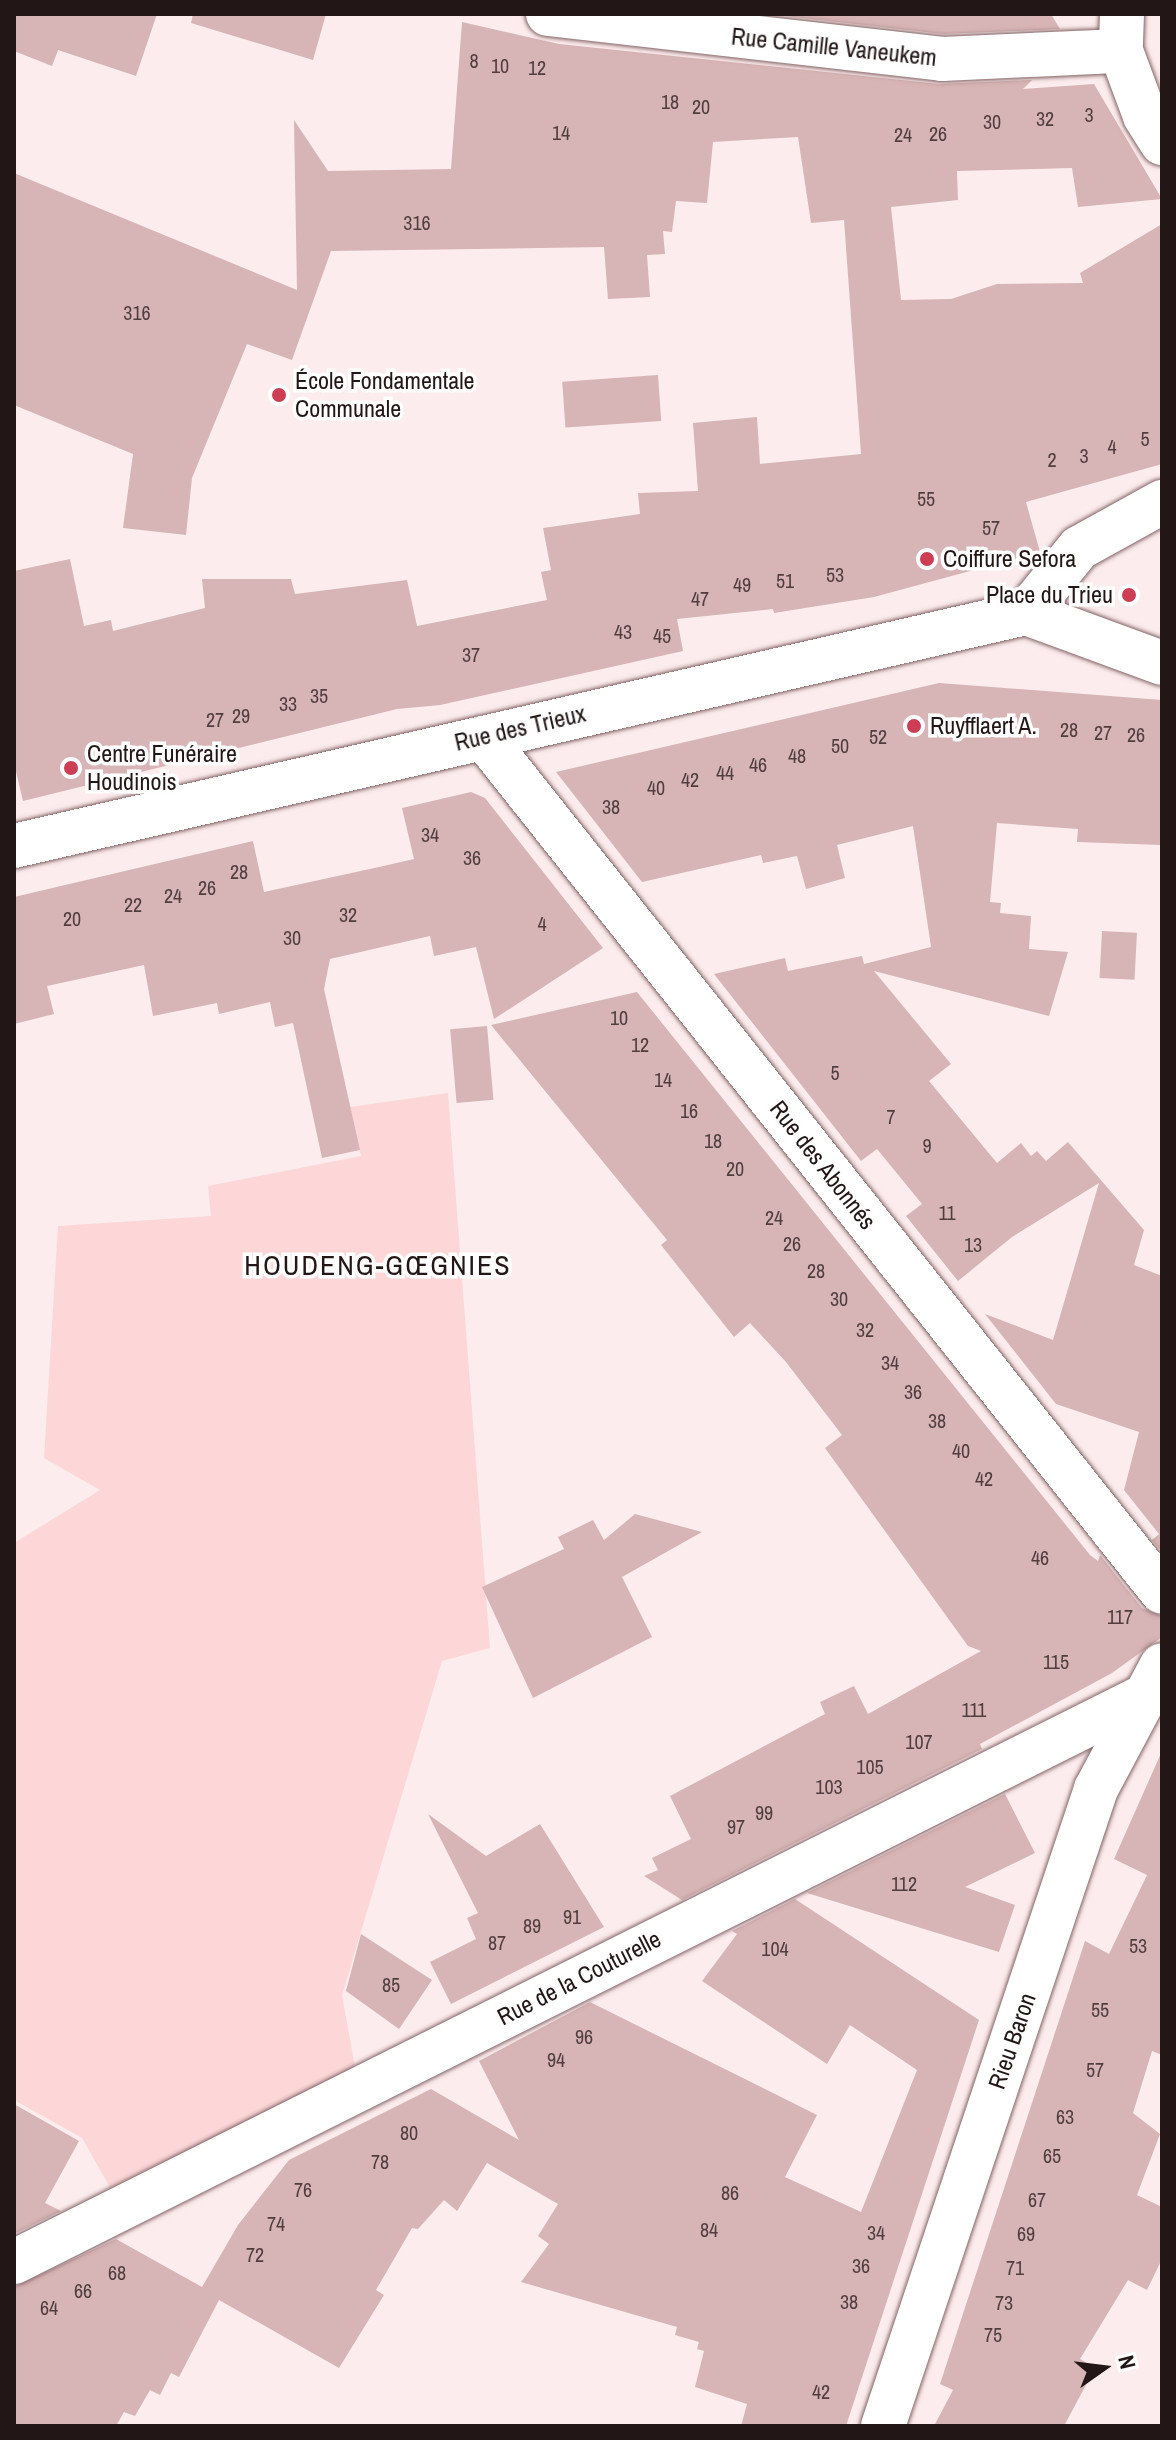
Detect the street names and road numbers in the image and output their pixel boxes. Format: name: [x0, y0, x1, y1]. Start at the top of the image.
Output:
street label: Rue Camille Vaneukem: [730, 22, 938, 72]
street label: Rue des Trieux: [452, 699, 588, 757]
street label: Rue des Abonnés: [763, 1094, 883, 1236]
street label: Rue de la Couturelle: [493, 1924, 665, 2032]
street label: Rieu Baron: [982, 1989, 1042, 2093]

